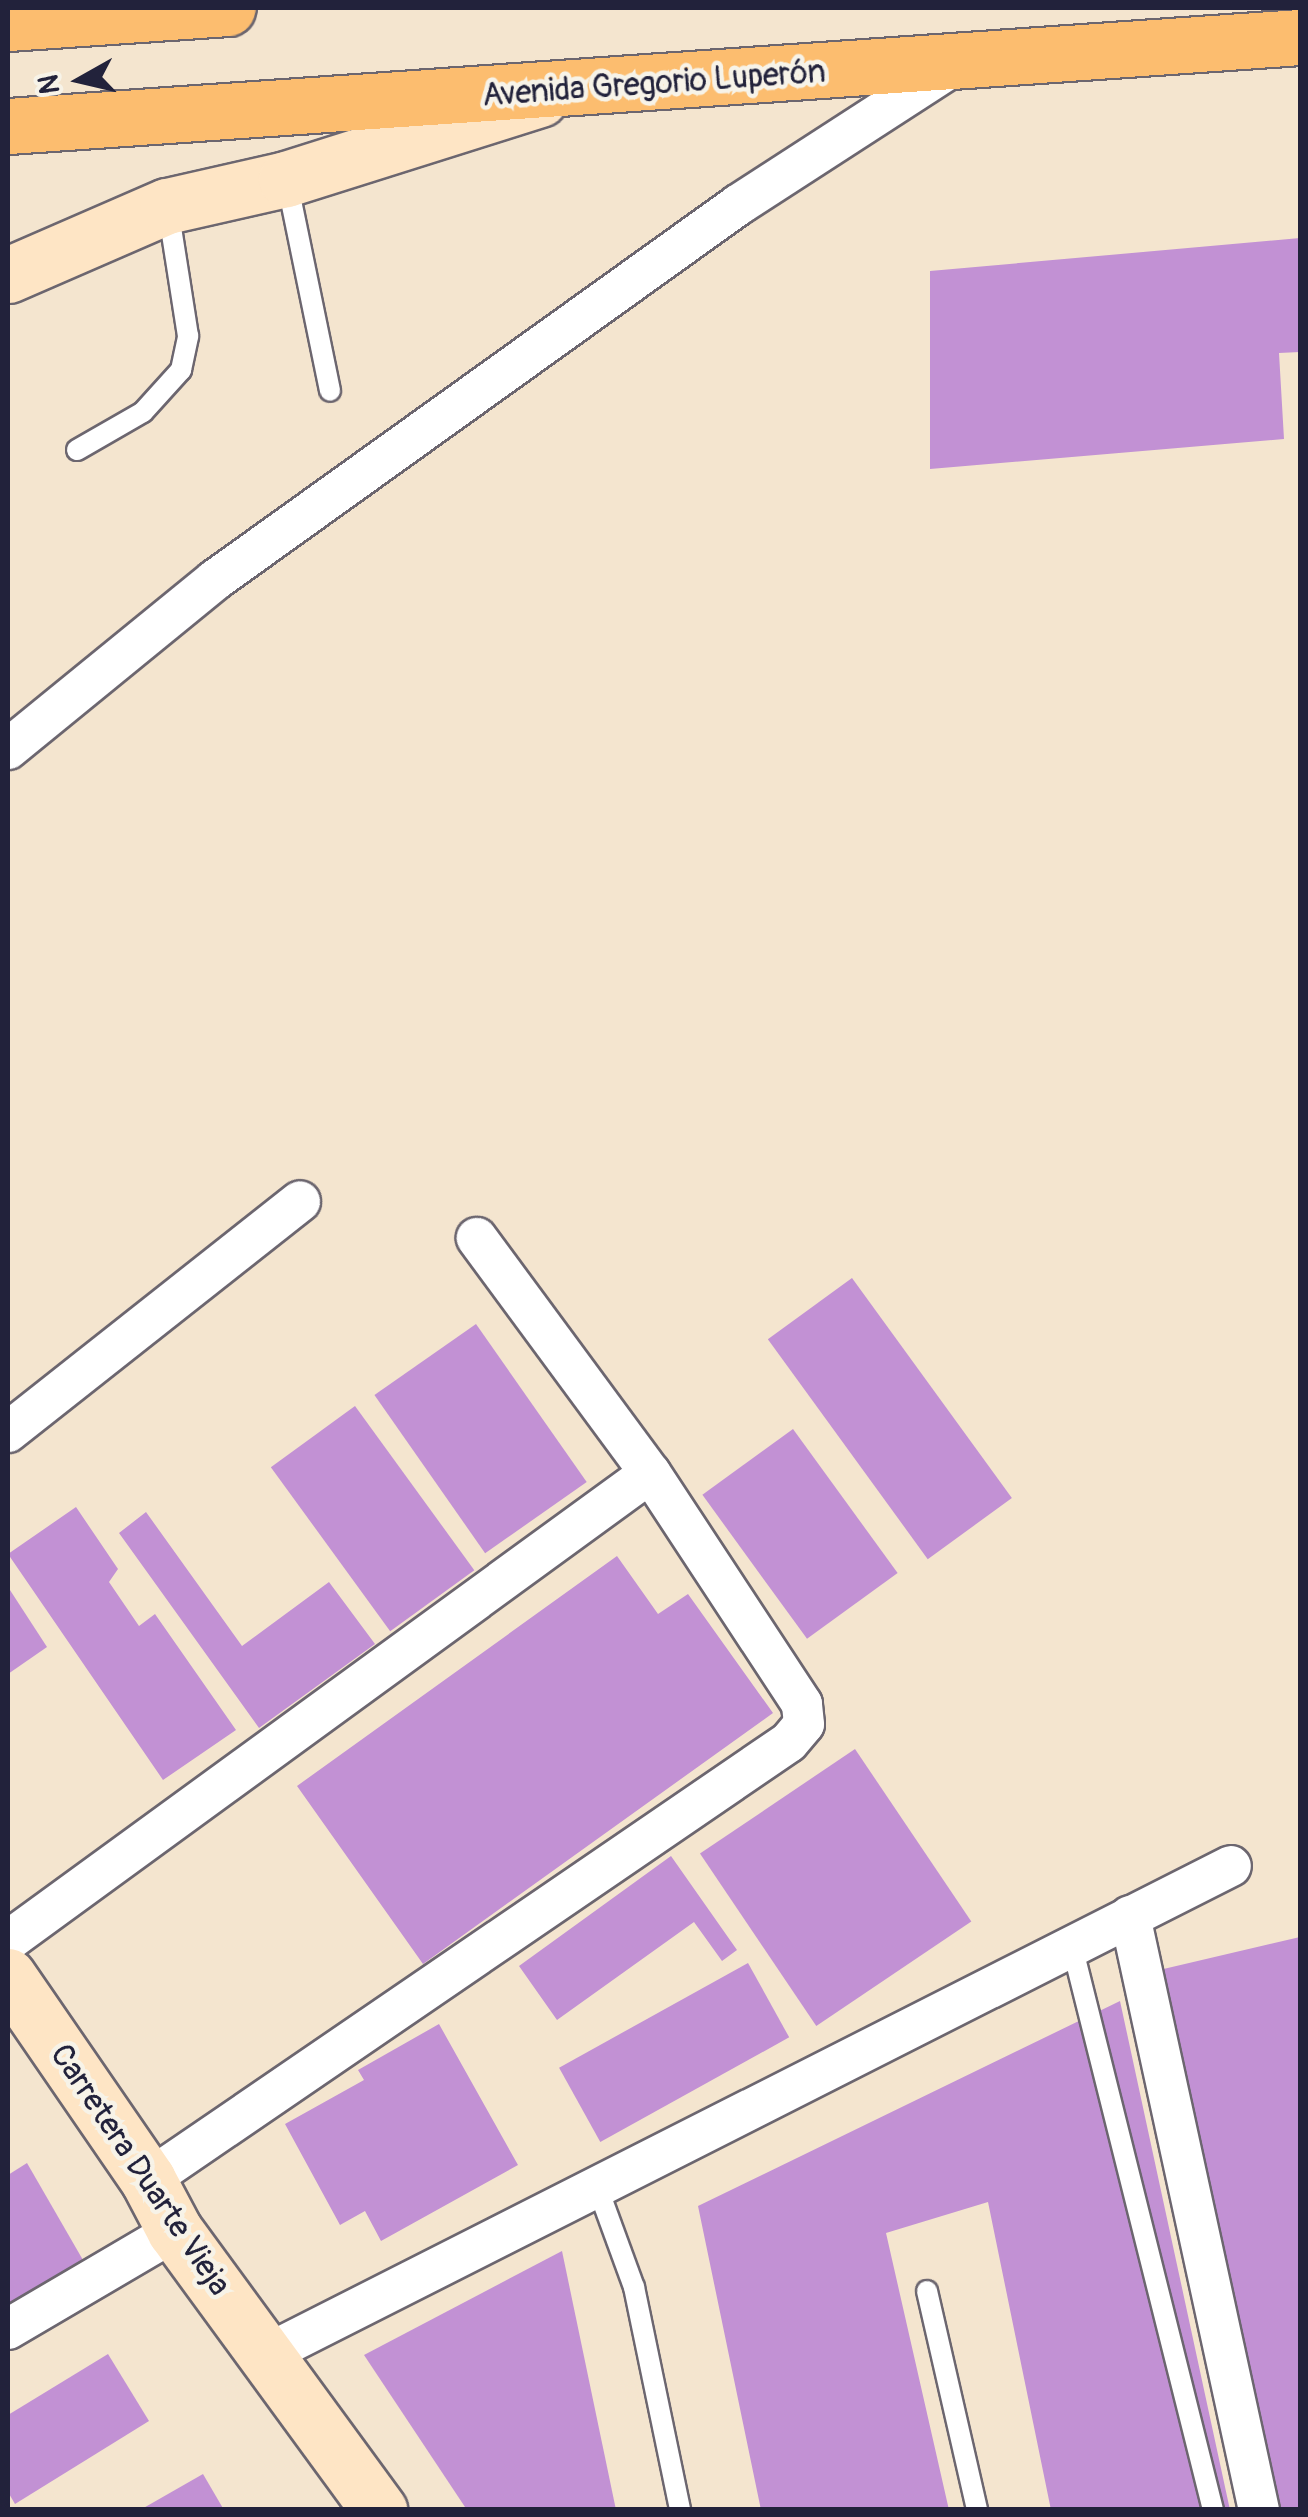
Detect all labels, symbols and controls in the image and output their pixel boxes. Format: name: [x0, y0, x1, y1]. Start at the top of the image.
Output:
north arrow: [30, 30, 130, 130]
street label: Avenida Gregorio Luperón: [481, 53, 827, 115]
text: N: [31, 72, 68, 96]
street label: Carretera Duarte Vieja: [42, 2037, 238, 2303]

